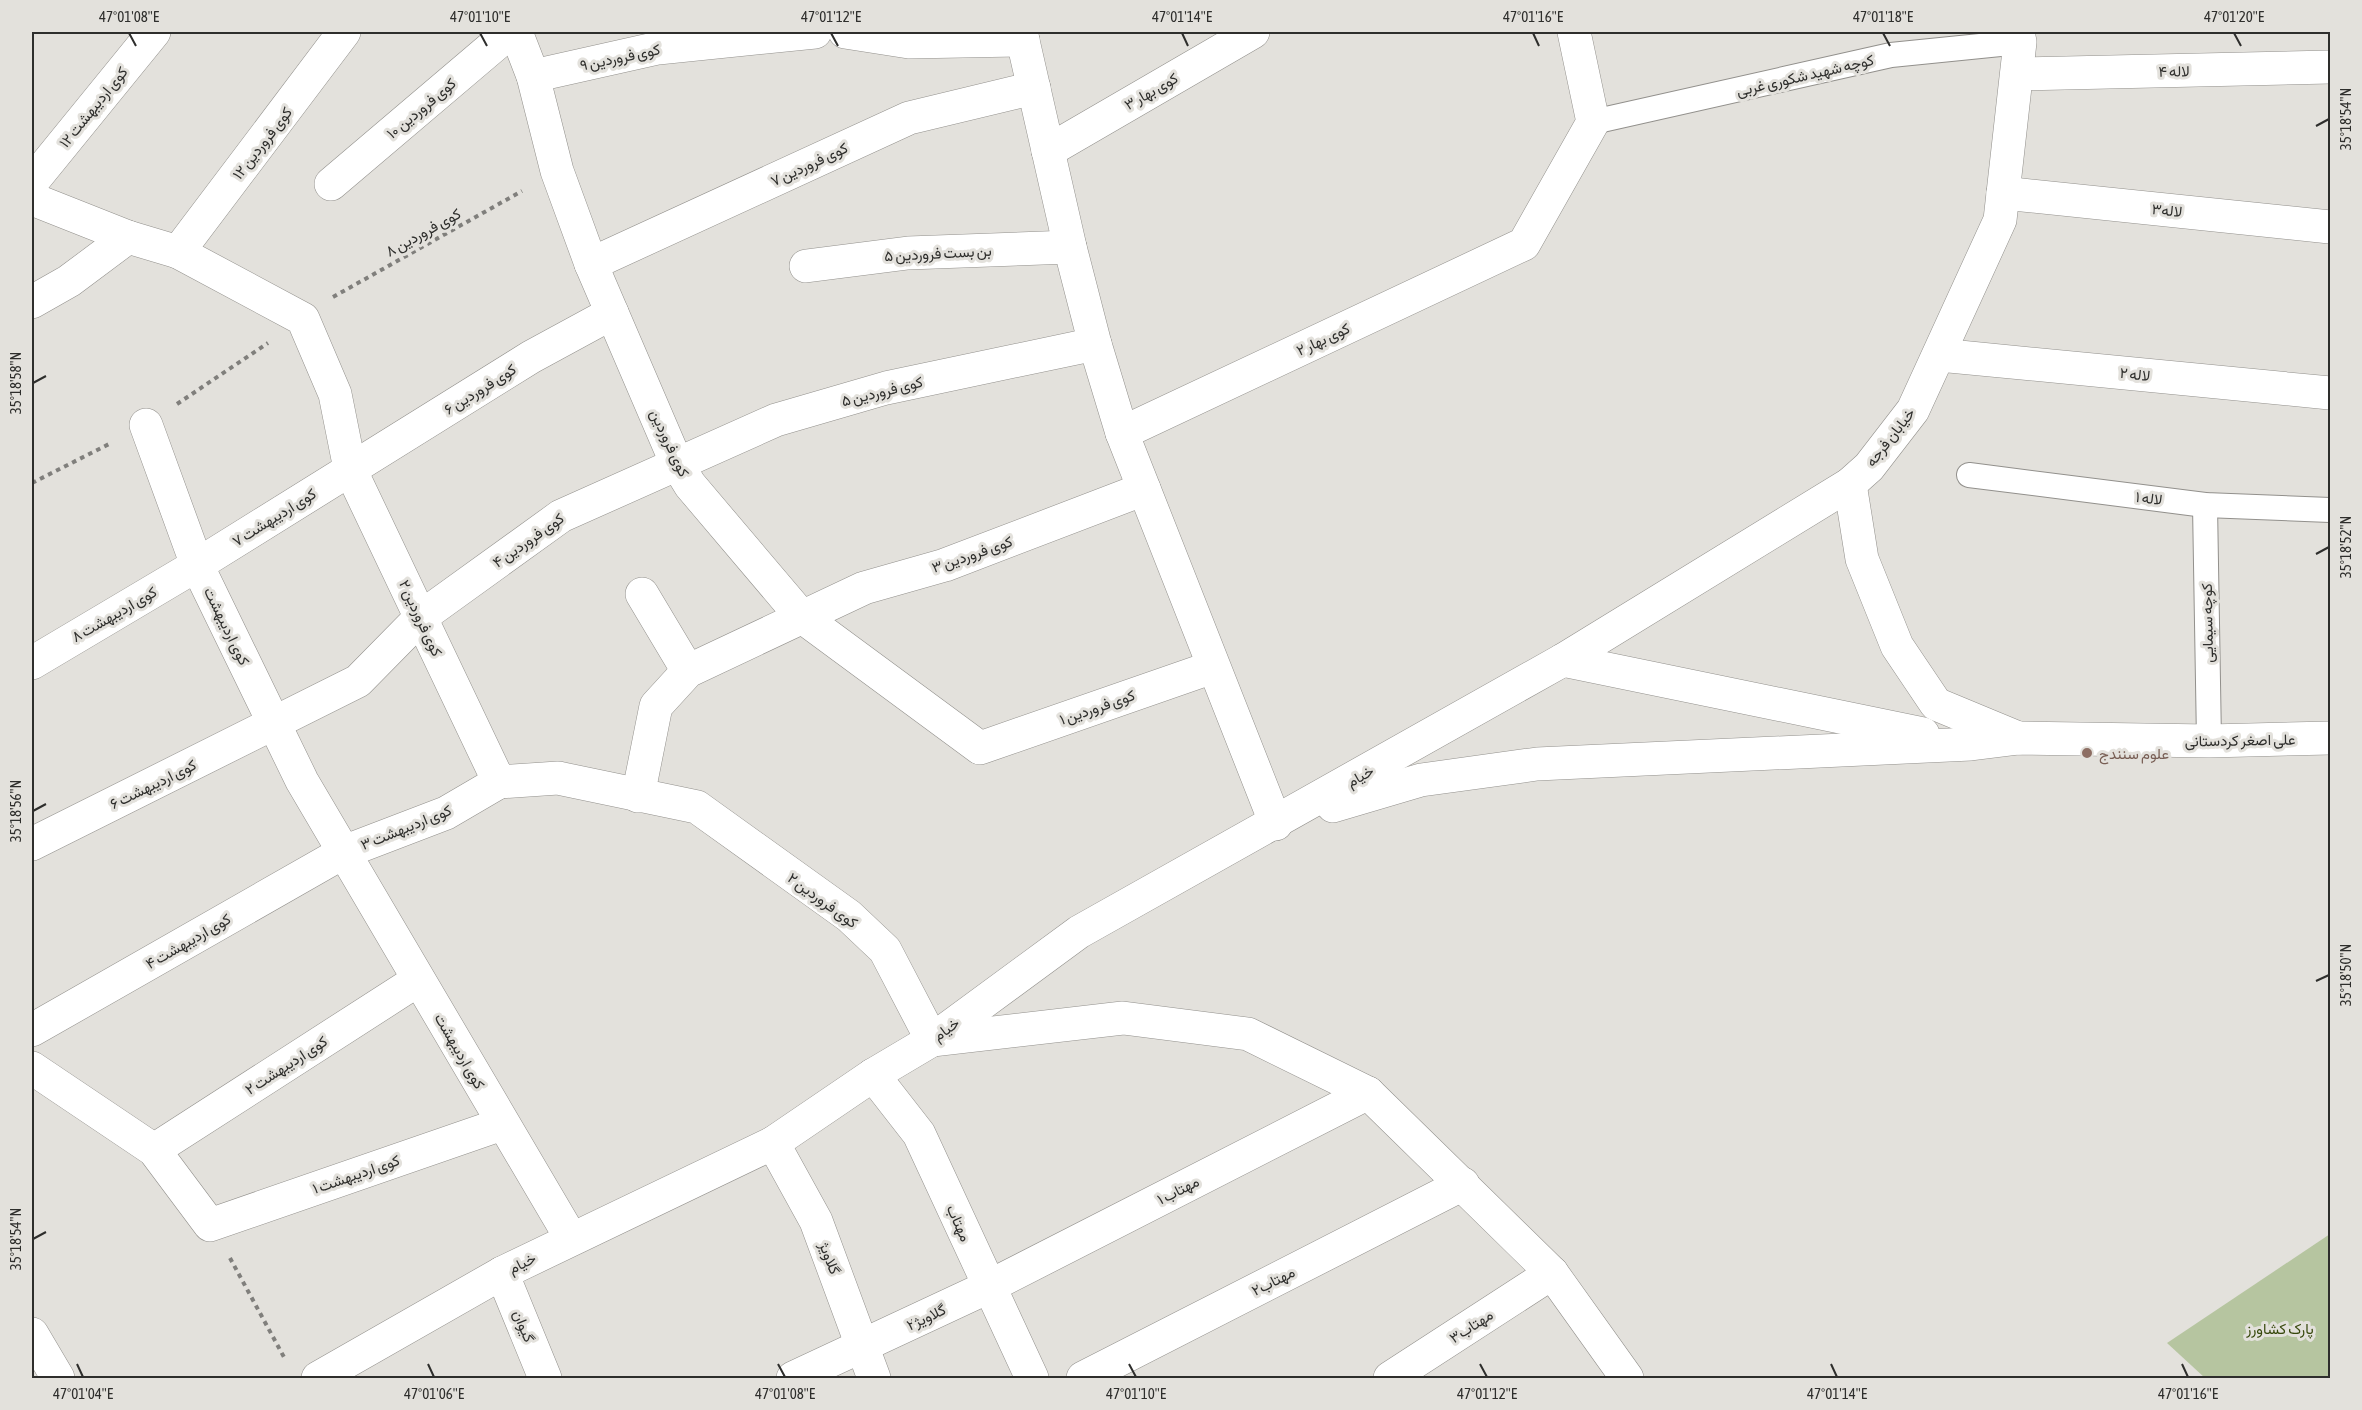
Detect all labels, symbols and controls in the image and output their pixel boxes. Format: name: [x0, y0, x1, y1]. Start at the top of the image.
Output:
text: 47°01'08"E: [99, 8, 160, 25]
text: 47°01'10"E: [450, 8, 511, 25]
text: 47°01'12"E: [801, 8, 862, 25]
text: 47°01'14"E: [1152, 8, 1213, 25]
text: 47°01'16"E: [1503, 8, 1564, 25]
text: 47°01'18"E: [1853, 8, 1914, 25]
text: 47°01'20"E: [2204, 8, 2265, 25]
street label: کوی فروردین ۹: [578, 40, 662, 76]
street label: کوچه شهید شکوری غربی: [1735, 51, 1876, 101]
street label: لاله ۴: [2158, 62, 2190, 80]
street label: کوی اردیبهشت ۱۲: [55, 63, 132, 152]
street label: کوی بهار ۳: [1121, 69, 1182, 115]
street label: کوی فروردین ۱۰: [383, 74, 461, 143]
text: 35°18'54"N: [2337, 88, 2354, 150]
street label: کوی فروردین ۱۲: [229, 103, 297, 184]
street label: کوی فروردین ۷: [768, 139, 851, 191]
street label: لاله۳: [2151, 200, 2183, 220]
street label: کوی فروردین ۸: [383, 204, 465, 261]
street label: بن بست فروردین ۵: [884, 242, 992, 266]
street label: کوی بهار ۲: [1294, 319, 1354, 361]
text: 35°18'58"N: [7, 352, 24, 414]
street label: کوی فروردین ۶: [441, 360, 520, 420]
street label: لاله ۲: [2119, 364, 2151, 384]
street label: کوی فروردین ۵: [840, 373, 925, 411]
street label: خیابان فرجه: [1862, 404, 1919, 470]
street label: کوی فروردین: [645, 407, 693, 480]
street label: کوی اردیبهشت ۷: [229, 484, 320, 551]
street label: لاله ۱: [2135, 488, 2163, 508]
street label: کوی فروردین ۴: [489, 509, 568, 572]
text: 35°18'52"N: [2337, 516, 2354, 578]
street label: کوی فروردین ۳: [929, 532, 1016, 578]
street label: کوی فروردین ۲: [394, 577, 446, 660]
street label: کوی اردیبهشت ۸: [68, 583, 161, 647]
street label: کوچه سیمایی: [2198, 583, 2218, 663]
street label: کوی اردیبهشت: [199, 584, 253, 669]
street label: کوی فروردین ۱: [1057, 686, 1138, 730]
street label: علی اصغر کردستانی: [2184, 731, 2296, 751]
place label: علوم سنندج: [2099, 745, 2169, 765]
marker: علوم سنندج: [2080, 746, 2094, 760]
street label: کوی اردیبهشت ۶: [107, 756, 200, 814]
street label: خیام: [1343, 762, 1378, 792]
text: 35°18'56"N: [7, 780, 24, 842]
street label: کوی اردیبهشت ۳: [358, 801, 455, 855]
street label: کوی فروردین ۲: [784, 869, 861, 933]
street label: کوی اردیبهشت ۴: [143, 910, 235, 974]
text: 35°18'50"N: [2337, 944, 2354, 1006]
street label: کوی اردیبهشت: [430, 1010, 489, 1093]
street label: خیام: [930, 1014, 964, 1046]
street label: کوی اردیبهشت ۲: [242, 1032, 332, 1100]
street label: کوی اردیبهشت ۱: [310, 1151, 403, 1199]
street label: مهتاب ۱: [1154, 1172, 1202, 1209]
street label: مهتاب: [943, 1202, 975, 1244]
text: 35°18'54"N: [7, 1208, 24, 1270]
street label: گلاویژ: [815, 1238, 844, 1277]
street label: خیام: [506, 1249, 539, 1279]
street label: مهتاب۲: [1249, 1263, 1298, 1300]
street label: گلاویژ۲: [904, 1300, 949, 1334]
street label: مهتاب۳: [1446, 1306, 1496, 1347]
street label: گیوان: [509, 1307, 538, 1345]
park label: پارک کشاورز: [2245, 1320, 2314, 1339]
text: 47°01'04"E: [53, 1385, 114, 1402]
text: 47°01'06"E: [404, 1385, 465, 1402]
text: 47°01'08"E: [755, 1385, 816, 1402]
text: 47°01'10"E: [1106, 1385, 1167, 1402]
text: 47°01'12"E: [1457, 1385, 1518, 1402]
text: 47°01'14"E: [1807, 1385, 1868, 1402]
text: 47°01'16"E: [2158, 1385, 2219, 1402]

